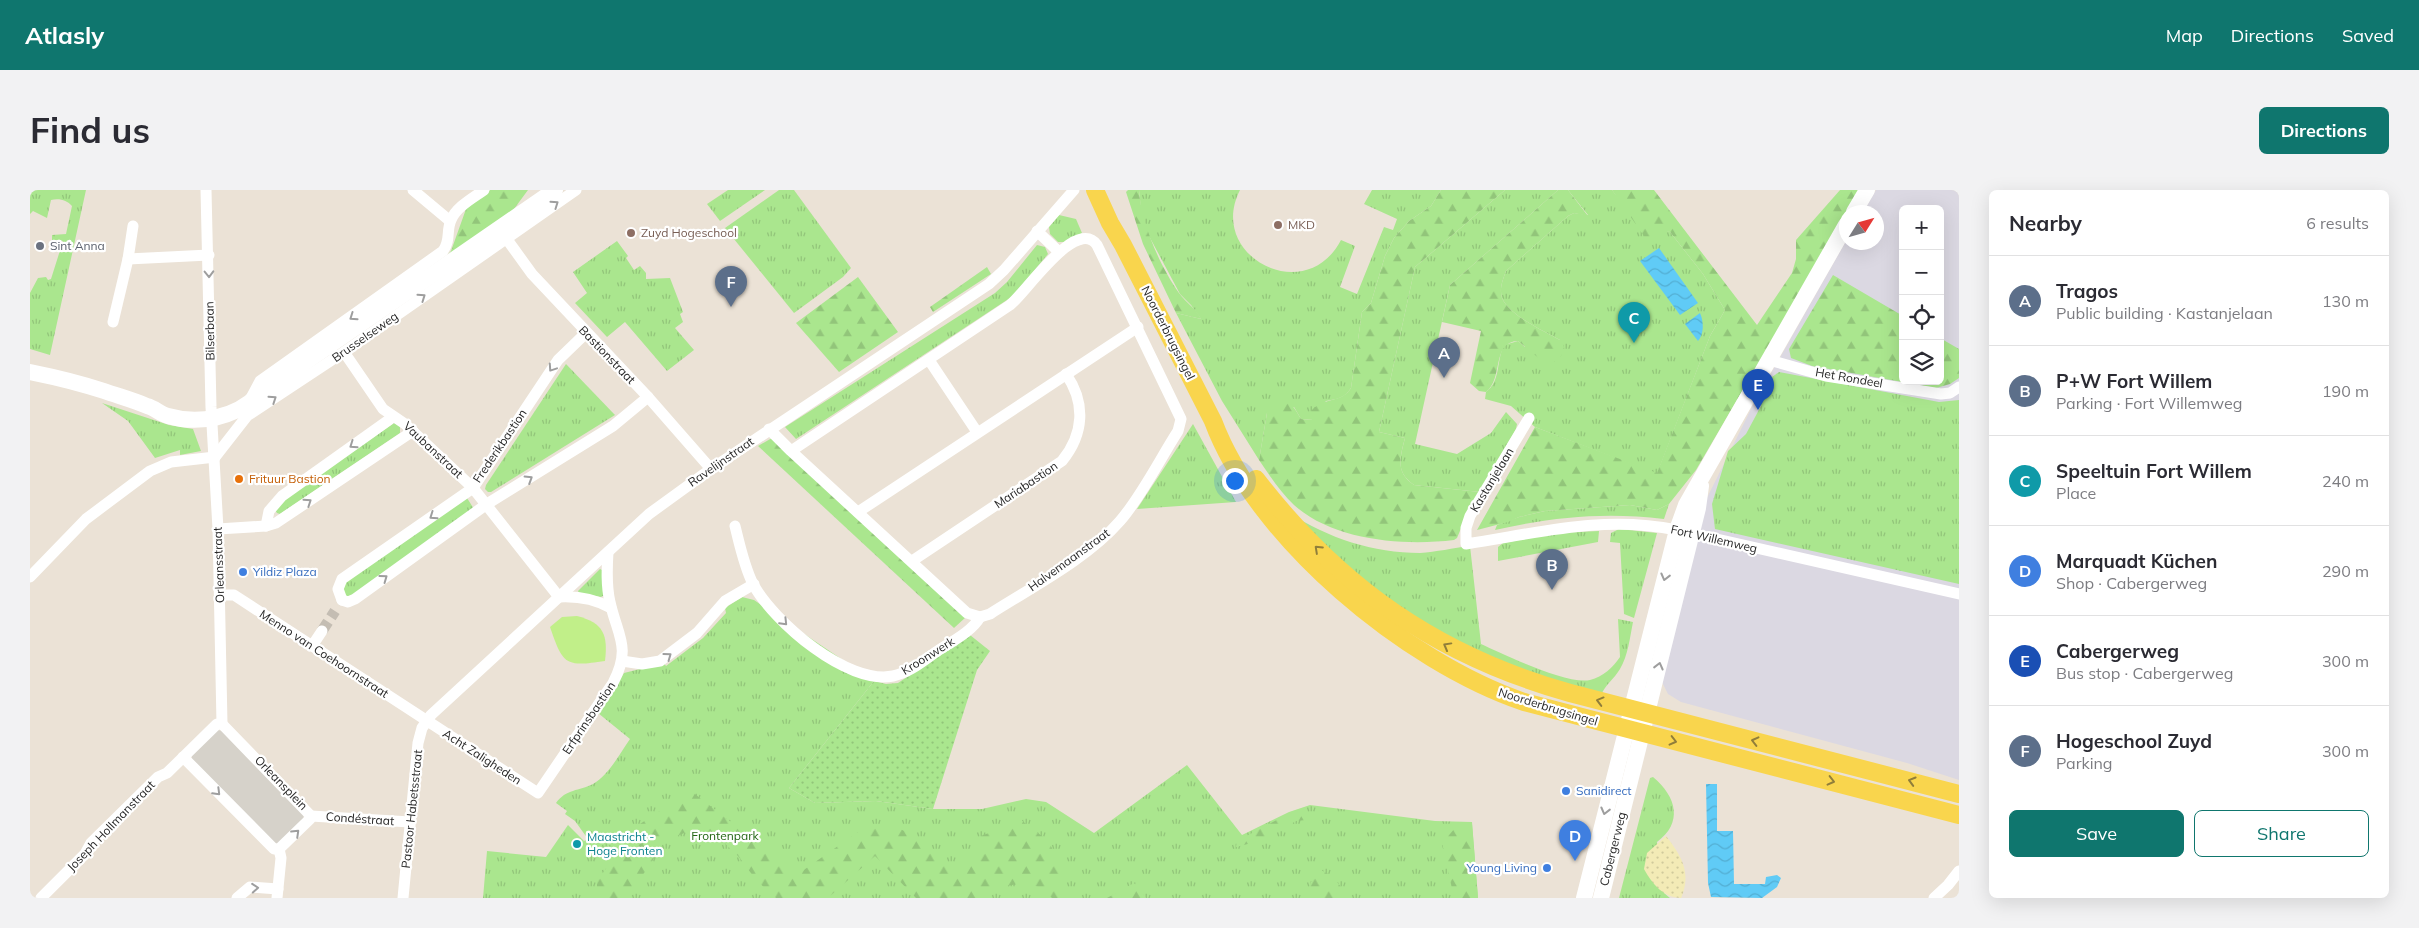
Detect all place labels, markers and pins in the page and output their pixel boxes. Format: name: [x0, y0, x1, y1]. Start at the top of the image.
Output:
place label: MKD: [1288, 217, 1315, 232]
marker: MKD: [1272, 219, 1284, 231]
place label: Zuyd Hogeschool: [641, 225, 737, 240]
marker: Zuyd Hogeschool: [625, 227, 637, 239]
place label: Sint Anna: [50, 238, 105, 253]
marker: Sint Anna: [34, 240, 46, 252]
pin: F: [715, 266, 747, 307]
pin: C: [1618, 302, 1650, 343]
pin: A: [1428, 337, 1460, 378]
pin: E: [1742, 369, 1774, 410]
place label: Frituur Bastion: [249, 471, 331, 486]
marker: Frituur Bastion: [233, 473, 245, 485]
pin: B: [1536, 549, 1568, 590]
place label: Yildiz Plaza: [252, 564, 317, 579]
marker: Yildiz Plaza: [237, 566, 249, 578]
place label: Sanidirect: [1576, 783, 1632, 798]
marker: Sanidirect: [1560, 785, 1572, 797]
pin: D: [1559, 820, 1591, 861]
place label: Maastricht - Hoge Fronten: [587, 829, 662, 858]
marker: Maastricht - Hoge Fronten: [571, 838, 583, 850]
place label: Young Living: [1466, 860, 1537, 875]
marker: Young Living: [1541, 862, 1553, 874]

